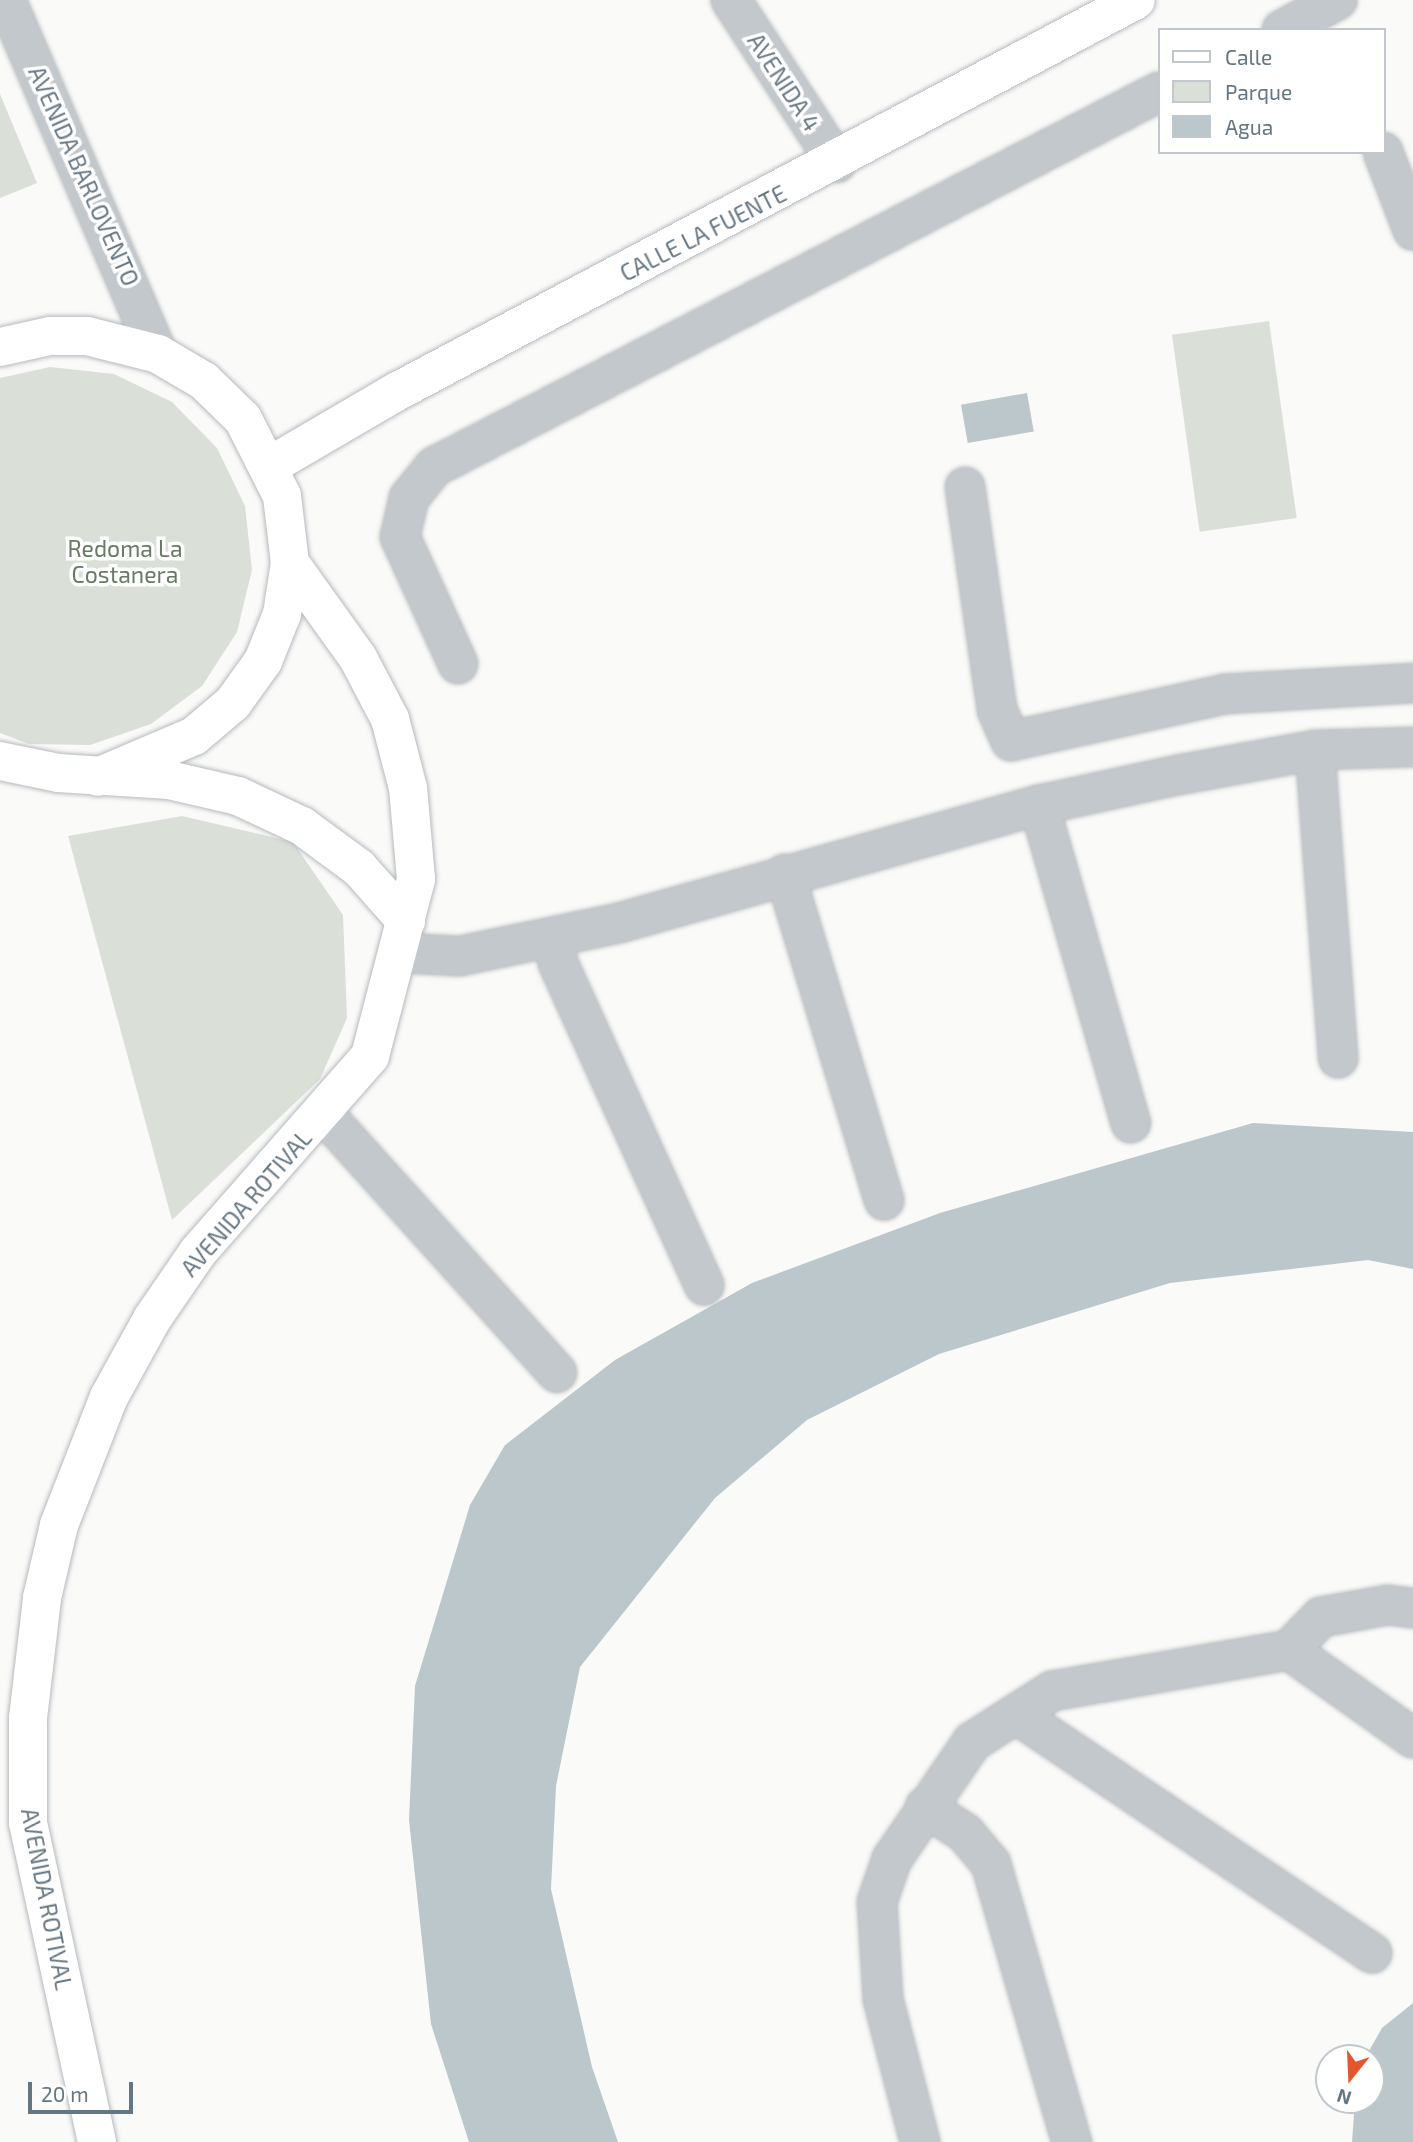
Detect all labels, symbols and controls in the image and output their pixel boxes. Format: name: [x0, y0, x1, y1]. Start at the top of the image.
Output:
street label: AVENIDA 4: [742, 28, 826, 136]
legend: [1158, 28, 1385, 154]
text: Calle: [1225, 44, 1272, 69]
street label: AVENIDA BARLOVENTO: [23, 62, 145, 290]
text: Parque: [1225, 79, 1292, 104]
text: Agua: [1225, 114, 1273, 139]
street label: CALLE LA FUENTE: [615, 179, 791, 287]
park label: Redoma La Costanera: [67, 534, 183, 588]
street label: AVENIDA ROTIVAL: [175, 1124, 317, 1282]
street label: AVENIDA ROTIVAL: [16, 1805, 78, 1993]
north arrow: [1315, 2044, 1385, 2114]
scale bar: [32, 2068, 136, 2112]
text: 20 m: [41, 2081, 89, 2106]
text: N: [1334, 2084, 1354, 2111]

